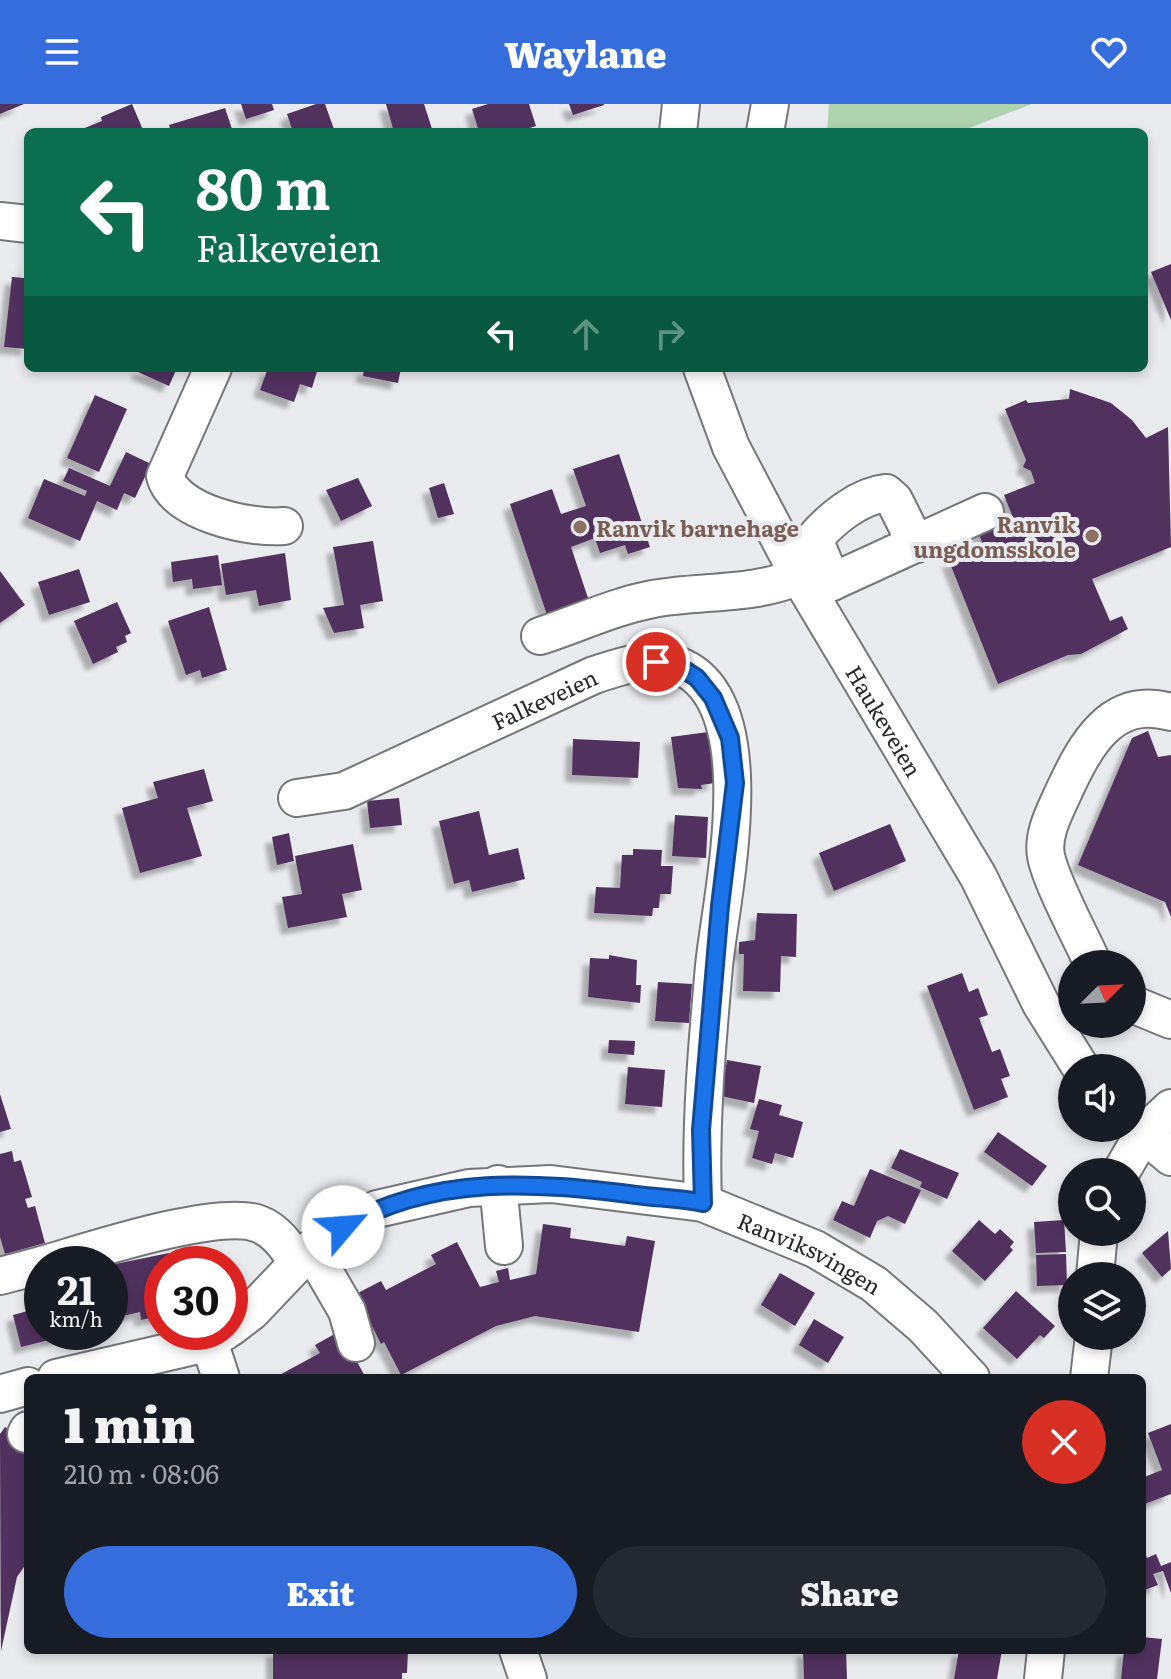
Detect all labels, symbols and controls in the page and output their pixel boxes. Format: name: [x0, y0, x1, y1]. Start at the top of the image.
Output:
text: Waylane: [504, 26, 667, 79]
icon: menu: [40, 30, 84, 74]
icon: heart: [1087, 30, 1131, 74]
text: 80 m: [196, 144, 331, 227]
icon: left: [64, 160, 168, 264]
text: Falkeveien: [196, 220, 381, 273]
icon: left: [480, 312, 524, 356]
icon: ahead: [564, 312, 608, 356]
icon: right: [648, 312, 692, 356]
place label: Ranvik ungdomsskole: [913, 507, 1076, 565]
place label: Ranvik barnehage: [596, 511, 799, 544]
marker: Ranvik barnehage: [571, 518, 589, 536]
marker: Ranvik ungdomsskole: [1083, 527, 1101, 545]
pin: [622, 628, 690, 696]
icon: arrive: [634, 640, 678, 684]
street label: Haukeveien: [839, 658, 931, 782]
street label: Falkeveien: [486, 659, 602, 737]
north arrow: [1058, 950, 1146, 1038]
map controls: [1058, 950, 1146, 1350]
button: sound: [1058, 1054, 1146, 1142]
button: search: [1058, 1158, 1146, 1246]
position arrow: [301, 1185, 385, 1269]
street label: Ranviksvingen: [733, 1203, 888, 1302]
speed limit sign: 30: [144, 1246, 248, 1350]
text: 21: [57, 1258, 95, 1317]
button: layers: [1058, 1262, 1146, 1350]
text: km/h: [49, 1303, 103, 1333]
text: 1 min: [64, 1387, 195, 1458]
button: close: [1022, 1400, 1106, 1484]
text: 210 m · 08:06: [64, 1453, 219, 1492]
button: Exit: [64, 1546, 577, 1638]
button: Share: [593, 1546, 1106, 1638]

